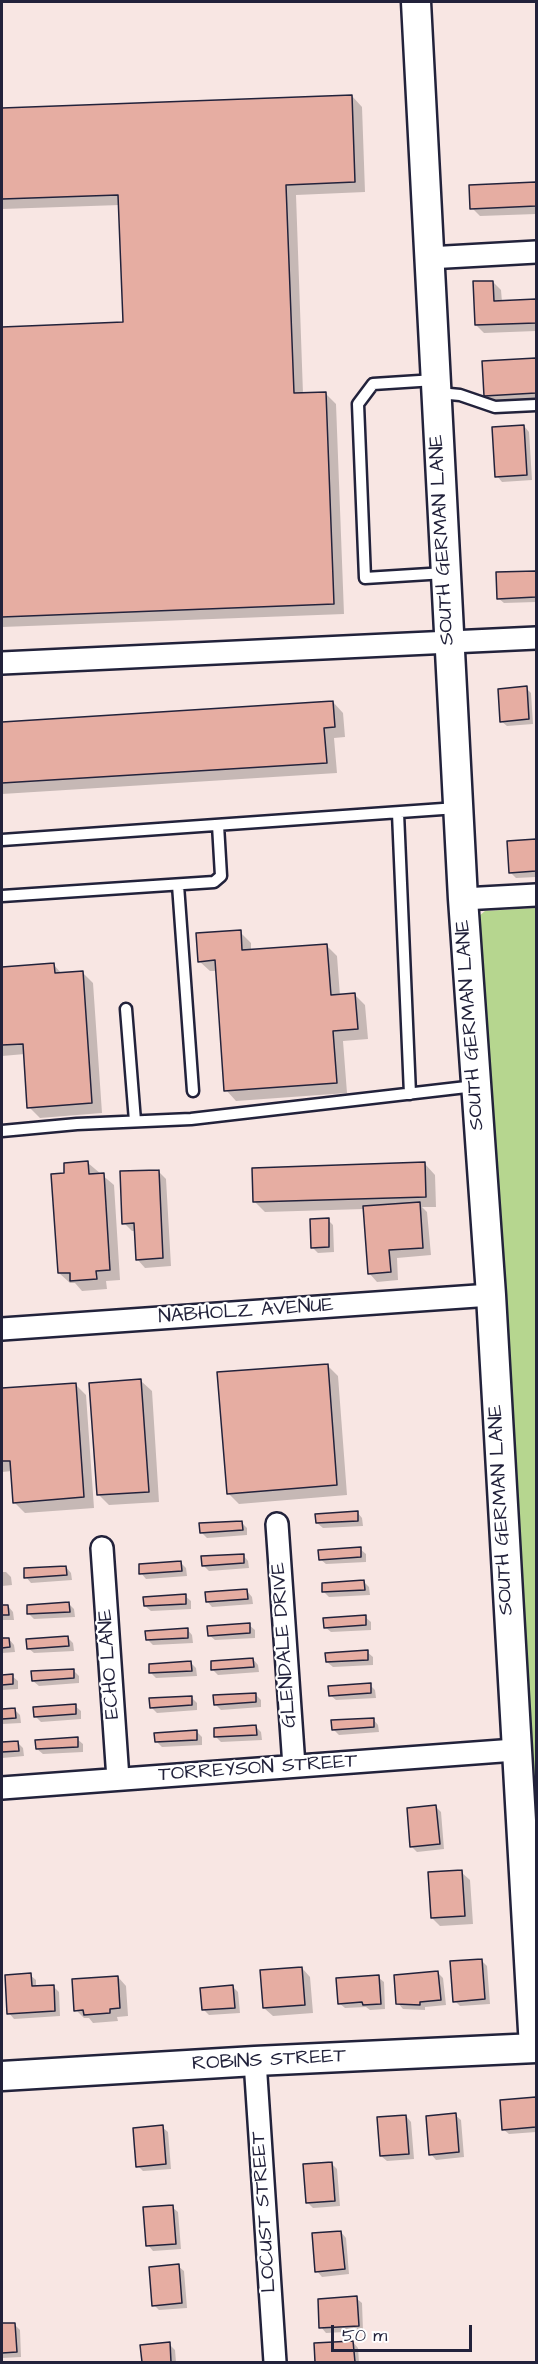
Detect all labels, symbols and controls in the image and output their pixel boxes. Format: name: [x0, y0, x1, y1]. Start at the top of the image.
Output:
street label: SOUTH GERMAN LANE: [425, 434, 461, 646]
street label: SOUTH GERMAN LANE: [452, 919, 490, 1131]
street label: NABHOLZ AVENUE: [158, 1294, 334, 1330]
street label: SOUTH GERMAN LANE: [484, 1404, 520, 1616]
street label: GLENDALE DRIVE: [267, 1561, 303, 1729]
street label: ECHO LANE: [94, 1608, 126, 1720]
street label: TORREYSON STREET: [158, 1750, 358, 1788]
street label: ROBINS STREET: [191, 2045, 347, 2077]
street label: LOCUST STREET: [247, 2131, 283, 2293]
scale bar: [334, 2313, 475, 2351]
text: 50 m: [342, 2323, 387, 2348]

